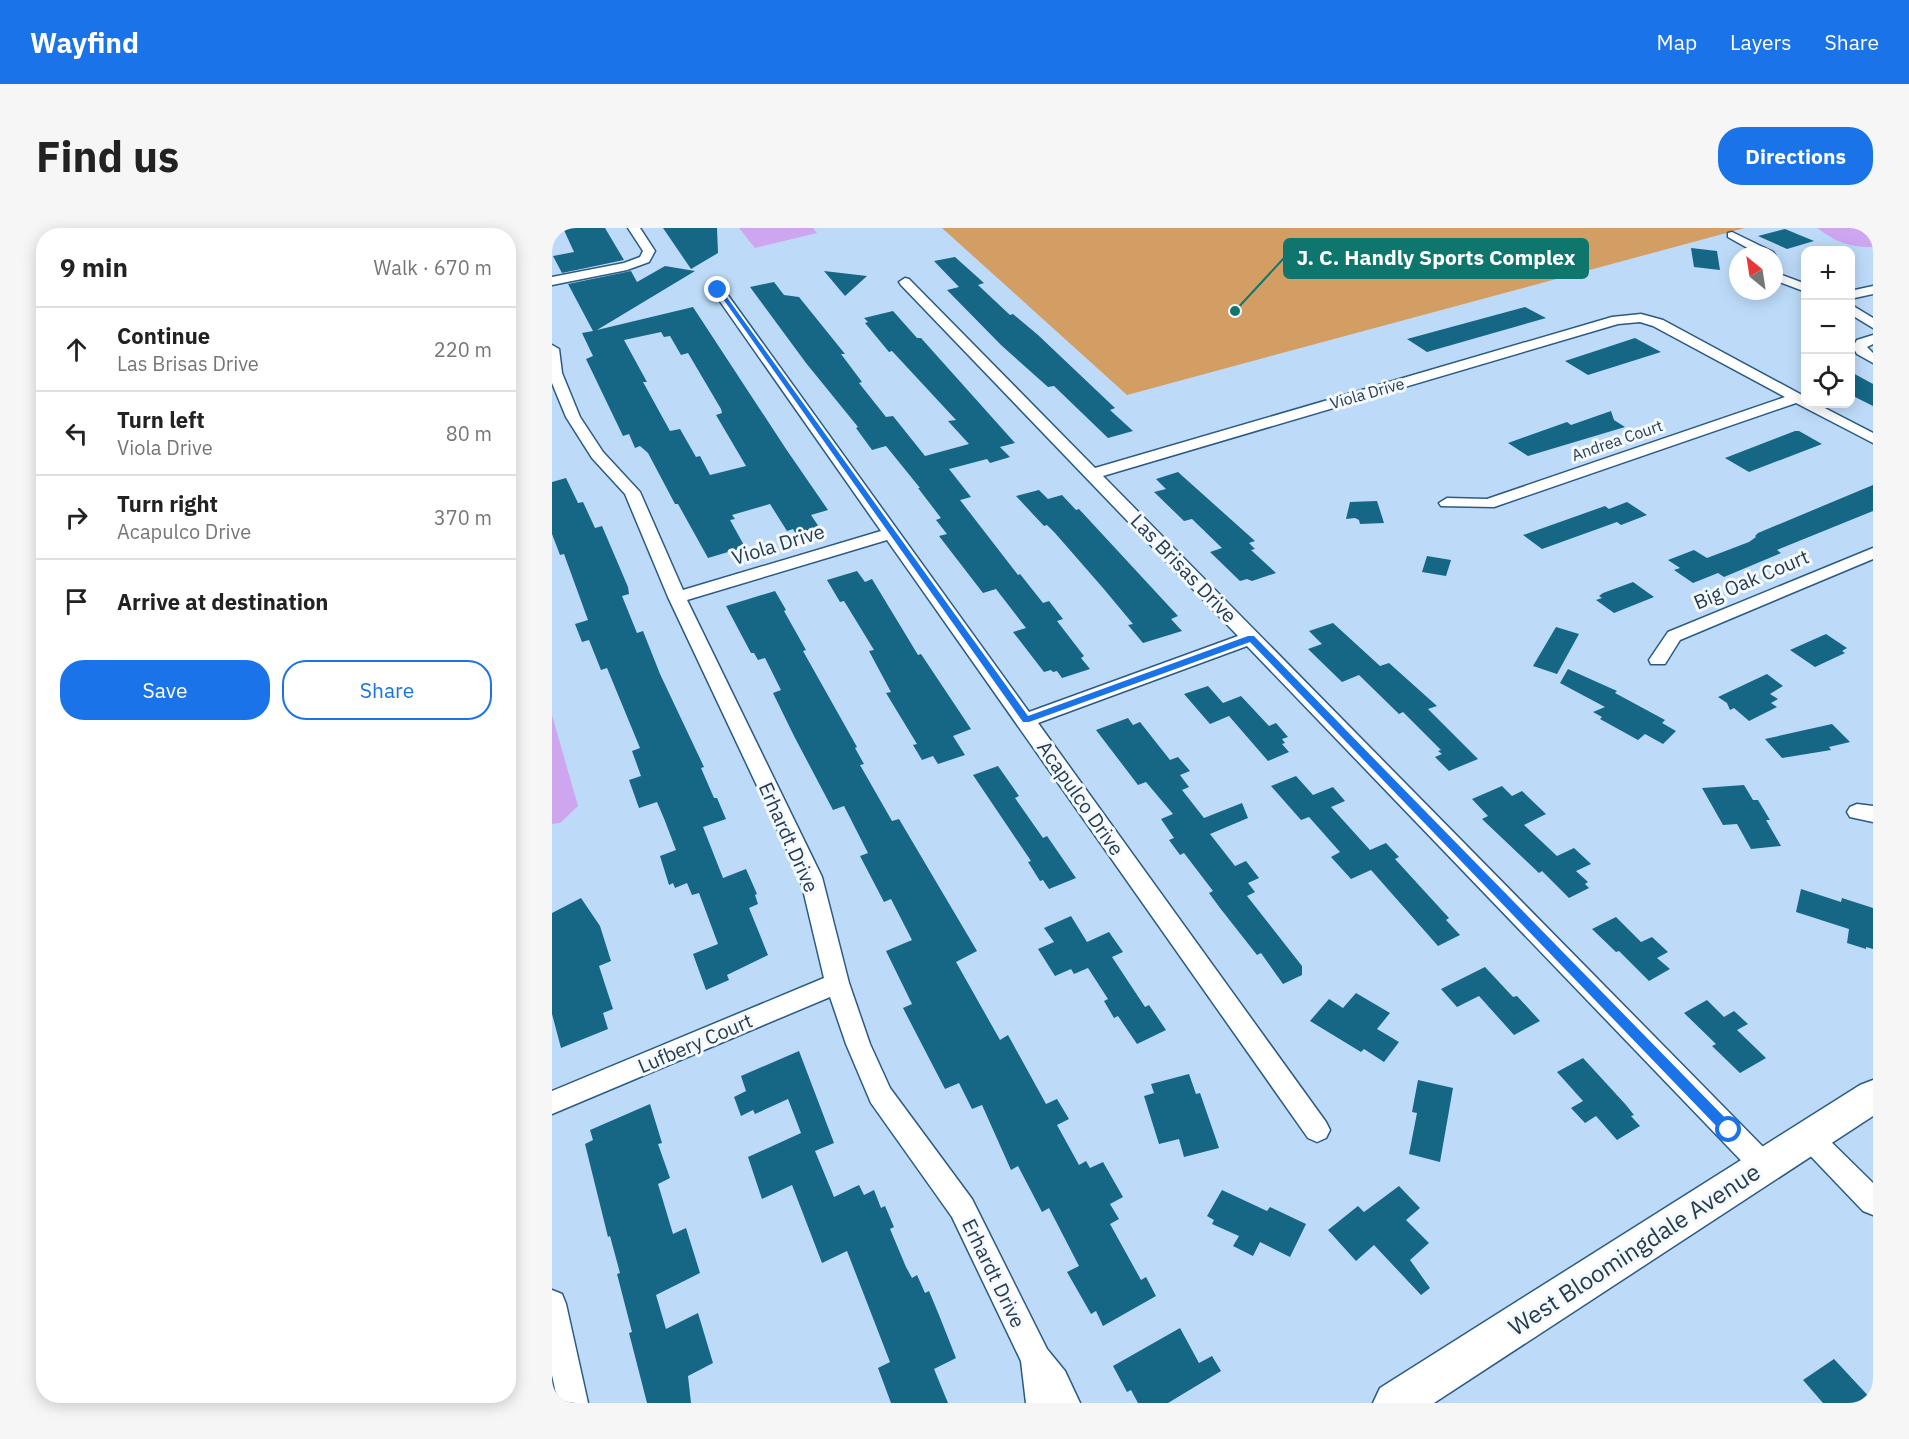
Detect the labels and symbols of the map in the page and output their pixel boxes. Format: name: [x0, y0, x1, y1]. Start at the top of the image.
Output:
callout: J. C. Handly Sports Complex: [1284, 239, 1588, 278]
text: J. C. Handly Sports Complex: [1296, 243, 1576, 271]
north arrow: [1729, 246, 1783, 300]
route end: [704, 276, 730, 302]
street label: Viola Drive: [1327, 373, 1407, 413]
street label: Andrea Court: [1569, 415, 1665, 465]
street label: Las Brisas Drive: [1125, 508, 1243, 628]
street label: Viola Drive: [728, 517, 828, 571]
street label: Big Oak Court: [1689, 543, 1813, 615]
street label: Acapulco Drive: [1031, 735, 1131, 861]
street label: Erhardt Drive: [753, 778, 825, 896]
street label: Lufbery Court: [634, 1007, 756, 1079]
route start: [1715, 1116, 1741, 1142]
street label: West Bloomingdale Avenue: [1502, 1155, 1766, 1343]
street label: Erhardt Drive: [956, 1214, 1032, 1332]

